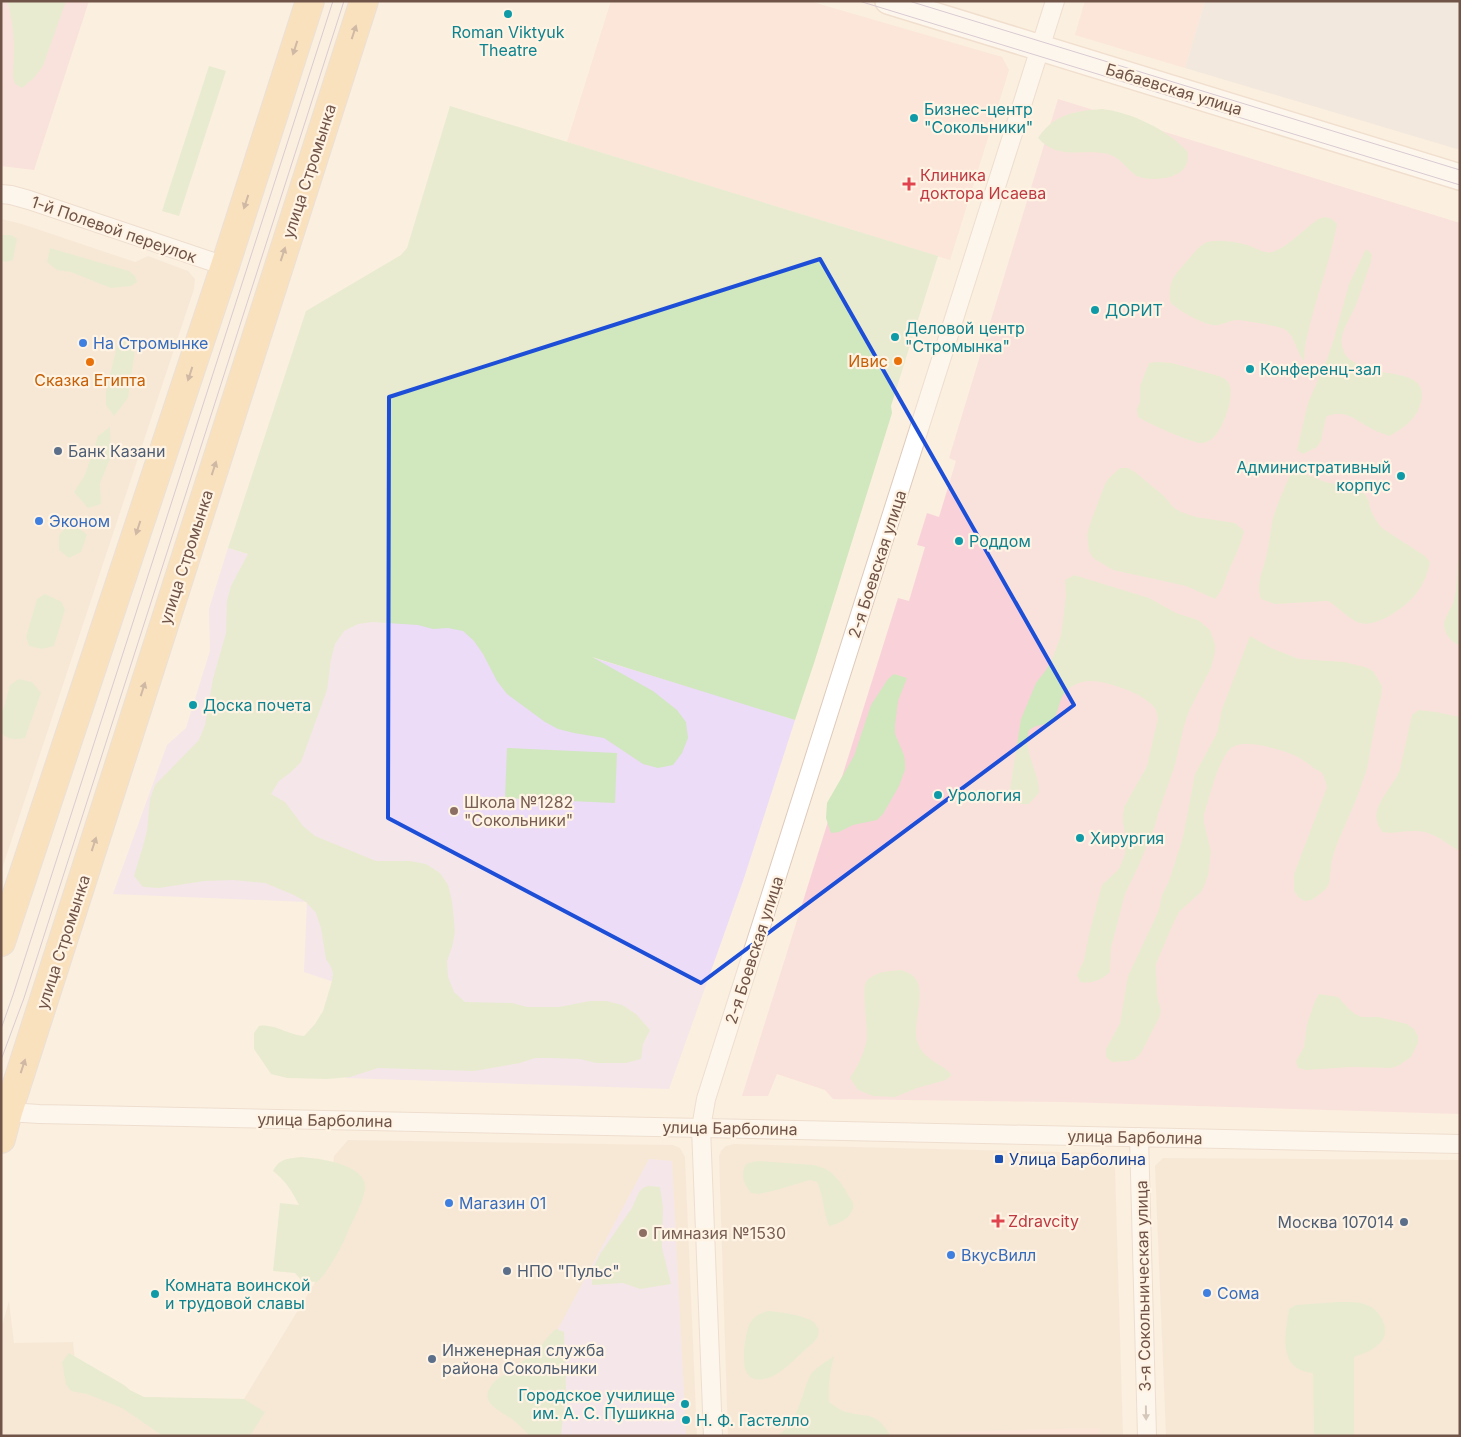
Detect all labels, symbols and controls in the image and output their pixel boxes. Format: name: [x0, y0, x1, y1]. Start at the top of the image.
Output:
marker: Roman Viktyuk Theatre: [502, 8, 514, 20]
place label: Roman Viktyuk Theatre: [451, 22, 565, 60]
one-way arrow: [350, 25, 358, 40]
one-way arrow: [291, 40, 298, 55]
street label: Бабаевская улица: [1103, 59, 1245, 119]
place label: Бизнес-центр "Сокольники": [924, 99, 1033, 137]
street label: улица Стромынка: [278, 101, 340, 241]
marker: Бизнес-центр "Сокольники": [908, 112, 920, 124]
place label: Клиника доктора Исаева: [920, 165, 1046, 203]
marker: Клиника доктора Исаева: [902, 177, 916, 191]
street label: 1-й Полевой переулок: [29, 191, 200, 267]
one-way arrow: [241, 195, 249, 210]
one-way arrow: [280, 246, 287, 261]
place label: ДОРИТ: [1105, 300, 1163, 320]
marker: ДОРИТ: [1089, 304, 1101, 316]
place label: Деловой центр "Стромынка": [905, 318, 1025, 356]
marker: Деловой центр "Стромынка": [889, 331, 901, 343]
place label: На Стромынке: [93, 333, 208, 353]
marker: На Стромынке: [77, 337, 89, 349]
place label: Ивис: [848, 351, 888, 371]
marker: Ивис: [892, 355, 904, 367]
marker: Сказка Египта: [84, 356, 96, 368]
place label: Конференц-зал: [1260, 359, 1381, 379]
marker: Конференц-зал: [1244, 363, 1256, 375]
one-way arrow: [185, 366, 193, 381]
place label: Сказка Египта: [34, 370, 146, 390]
place label: Банк Казани: [68, 441, 166, 461]
marker: Банк Казани: [52, 445, 64, 457]
place label: Административный корпус: [1237, 457, 1391, 495]
one-way arrow: [211, 460, 219, 475]
marker: Административный корпус: [1395, 470, 1407, 482]
street label: улица Стромынка: [155, 487, 217, 627]
street label: 2-я Боевская улица: [844, 487, 910, 641]
place label: Эконом: [49, 511, 110, 531]
marker: Эконом: [33, 515, 45, 527]
one-way arrow: [134, 520, 142, 535]
place label: Роддом: [969, 531, 1031, 551]
marker: Роддом: [953, 535, 965, 547]
one-way arrow: [140, 682, 148, 697]
place label: Доска почета: [203, 695, 311, 715]
marker: Доска почета: [187, 699, 199, 711]
place label: Урология: [948, 785, 1021, 805]
marker: Урология: [932, 789, 944, 801]
place label: Школа №1282 "Сокольники": [464, 792, 573, 830]
marker: Школа №1282 "Сокольники": [448, 805, 460, 817]
place label: Хирургия: [1090, 828, 1164, 848]
marker: Хирургия: [1074, 832, 1086, 844]
one-way arrow: [91, 837, 98, 852]
street label: улица Стромынка: [32, 872, 94, 1012]
street label: 2-я Боевская улица: [721, 873, 787, 1027]
one-way arrow: [20, 1058, 28, 1073]
street label: улица Барболина: [257, 1109, 393, 1131]
street label: улица Барболина: [662, 1117, 798, 1139]
street label: улица Барболина: [1067, 1126, 1203, 1148]
place label: Улица Барболина: [1009, 1149, 1146, 1169]
marker: Улица Барболина: [993, 1153, 1005, 1165]
street label: 3-я Сокольническая улица: [1131, 1180, 1155, 1392]
place label: Магазин 01: [459, 1193, 546, 1213]
marker: Магазин 01: [443, 1197, 455, 1209]
place label: Zdravcity: [1008, 1211, 1079, 1231]
place label: Москва 107014: [1278, 1212, 1394, 1232]
marker: Zdravcity: [992, 1215, 1004, 1227]
marker: Москва 107014: [1398, 1216, 1410, 1228]
place label: Гимназия №1530: [653, 1223, 786, 1243]
marker: Гимназия №1530: [637, 1227, 649, 1239]
place label: ВкусВилл: [961, 1245, 1036, 1265]
marker: ВкусВилл: [945, 1249, 957, 1261]
place label: НПО "Пульс": [517, 1261, 620, 1281]
marker: НПО "Пульс": [501, 1265, 513, 1277]
place label: Комната воинской и трудовой славы: [165, 1275, 310, 1313]
place label: Сома: [1217, 1283, 1260, 1303]
marker: Сома: [1201, 1287, 1213, 1299]
marker: Комната воинской и трудовой славы: [149, 1288, 161, 1300]
place label: Инженерная служба района Сокольники: [442, 1340, 604, 1378]
marker: Инженерная служба района Сокольники: [426, 1353, 438, 1365]
place label: Городское училище им. А. С. Пушикна: [518, 1385, 675, 1423]
marker: Городское училище им. А. С. Пушикна: [679, 1398, 691, 1410]
one-way arrow: [1143, 1406, 1151, 1422]
place label: Н. Ф. Гастелло: [696, 1410, 809, 1430]
marker: Н. Ф. Гастелло: [680, 1414, 692, 1426]

